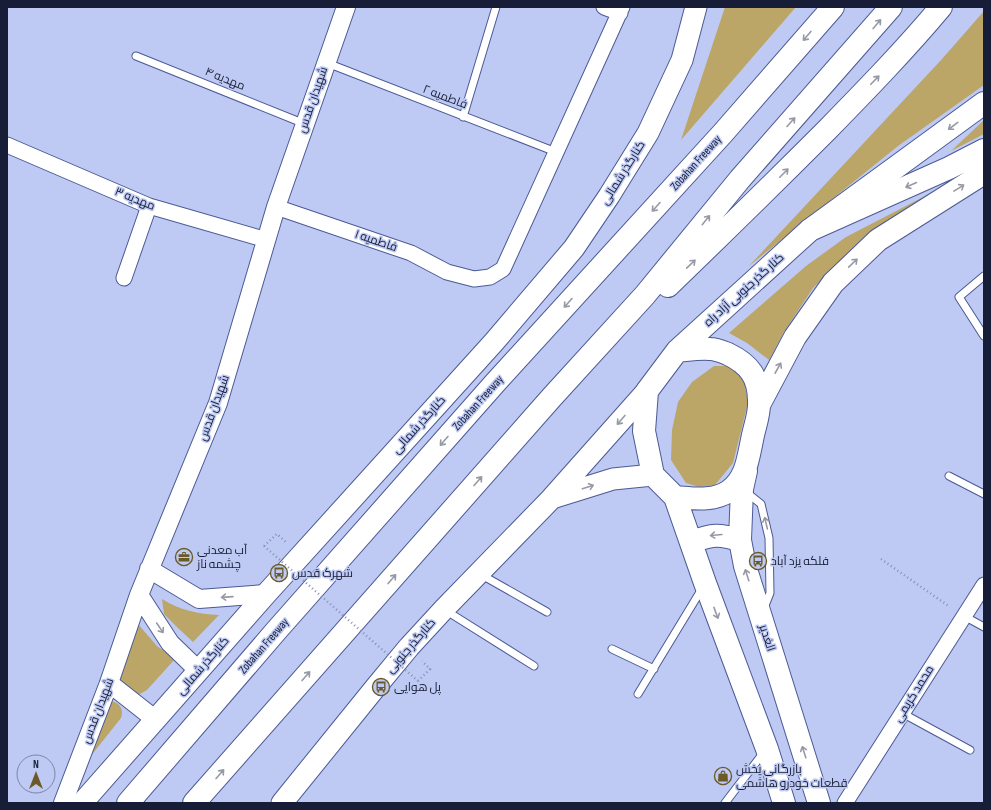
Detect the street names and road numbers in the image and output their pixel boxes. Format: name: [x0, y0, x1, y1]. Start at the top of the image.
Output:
street label: مهدیه ۴: [203, 64, 247, 94]
street label: شهیدان قدس: [295, 65, 331, 135]
street label: فاطمیه ۲: [421, 82, 469, 112]
street label: Zobahan Freeway: [667, 132, 725, 194]
street label: کنارگذر شمالی: [597, 138, 649, 208]
street label: مهدیه ۳: [113, 184, 157, 214]
street label: فاطمیه ۱: [353, 227, 399, 255]
street label: کنار گذر جنوبی آزاد راه: [701, 250, 787, 330]
street label: Zobahan Freeway: [449, 372, 507, 434]
street label: شهیدان قدس: [195, 373, 233, 443]
street label: کنارگذر شمالی: [389, 393, 449, 457]
street label: Zobahan Freeway: [236, 615, 293, 677]
street label: کنارگذر جنوبی: [383, 615, 439, 677]
street label: الغدیر: [755, 622, 778, 653]
street label: کنارگذر شمالی: [173, 634, 233, 698]
street label: محمد کریمی: [891, 663, 937, 725]
street label: شهیدان قدس: [79, 676, 117, 746]

